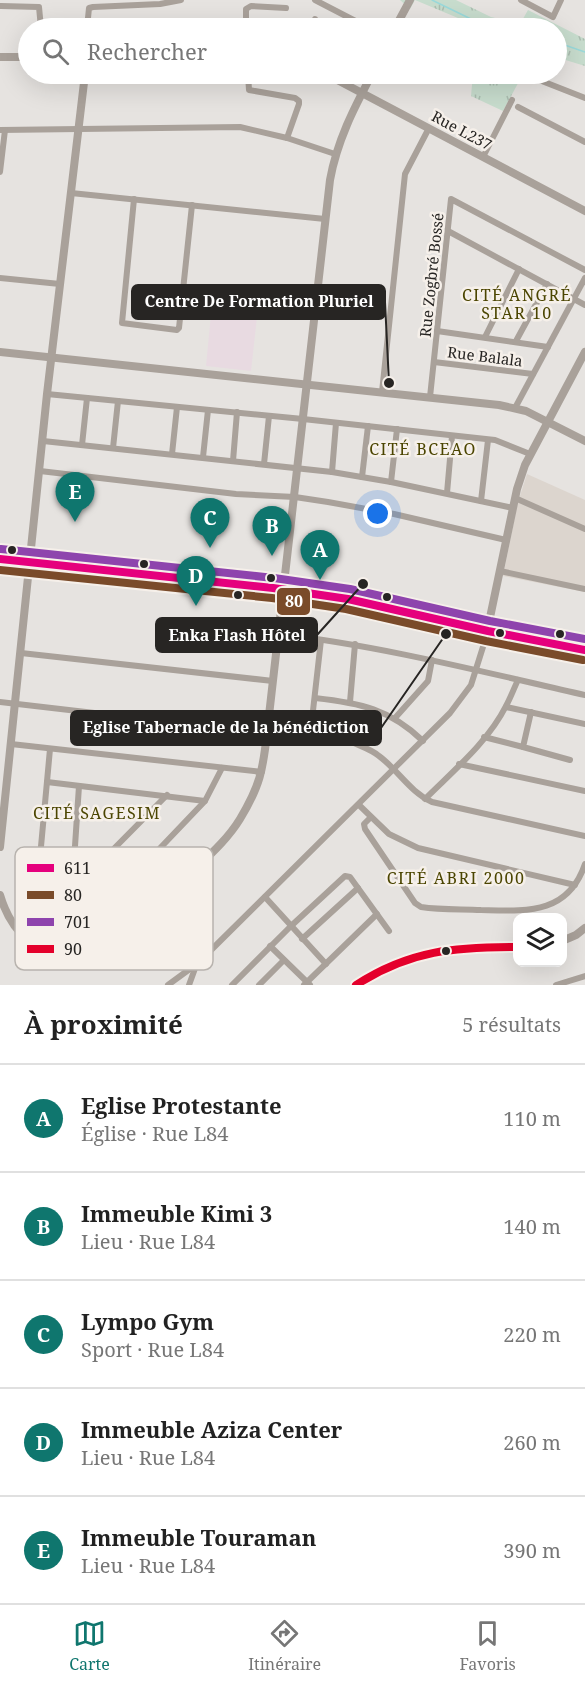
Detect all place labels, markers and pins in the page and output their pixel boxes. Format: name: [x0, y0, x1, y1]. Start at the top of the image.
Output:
callout: Centre De Formation Pluriel: [132, 285, 385, 319]
pin: E: [56, 472, 94, 522]
pin: C: [190, 498, 230, 548]
pin: B: [252, 506, 292, 556]
pin: A: [300, 530, 340, 580]
unlabelled marker: [6, 544, 18, 556]
pin: D: [176, 556, 216, 606]
unlabelled marker: [138, 558, 150, 570]
unlabelled marker: [265, 572, 277, 584]
unlabelled marker: [232, 589, 244, 601]
unlabelled marker: [381, 591, 393, 603]
callout: Enka Flash Hôtel: [156, 618, 317, 652]
unlabelled marker: [494, 627, 506, 639]
unlabelled marker: [554, 628, 566, 640]
callout: Eglise Tabernacle de la bénédiction: [71, 711, 381, 745]
unlabelled marker: [440, 945, 452, 957]

